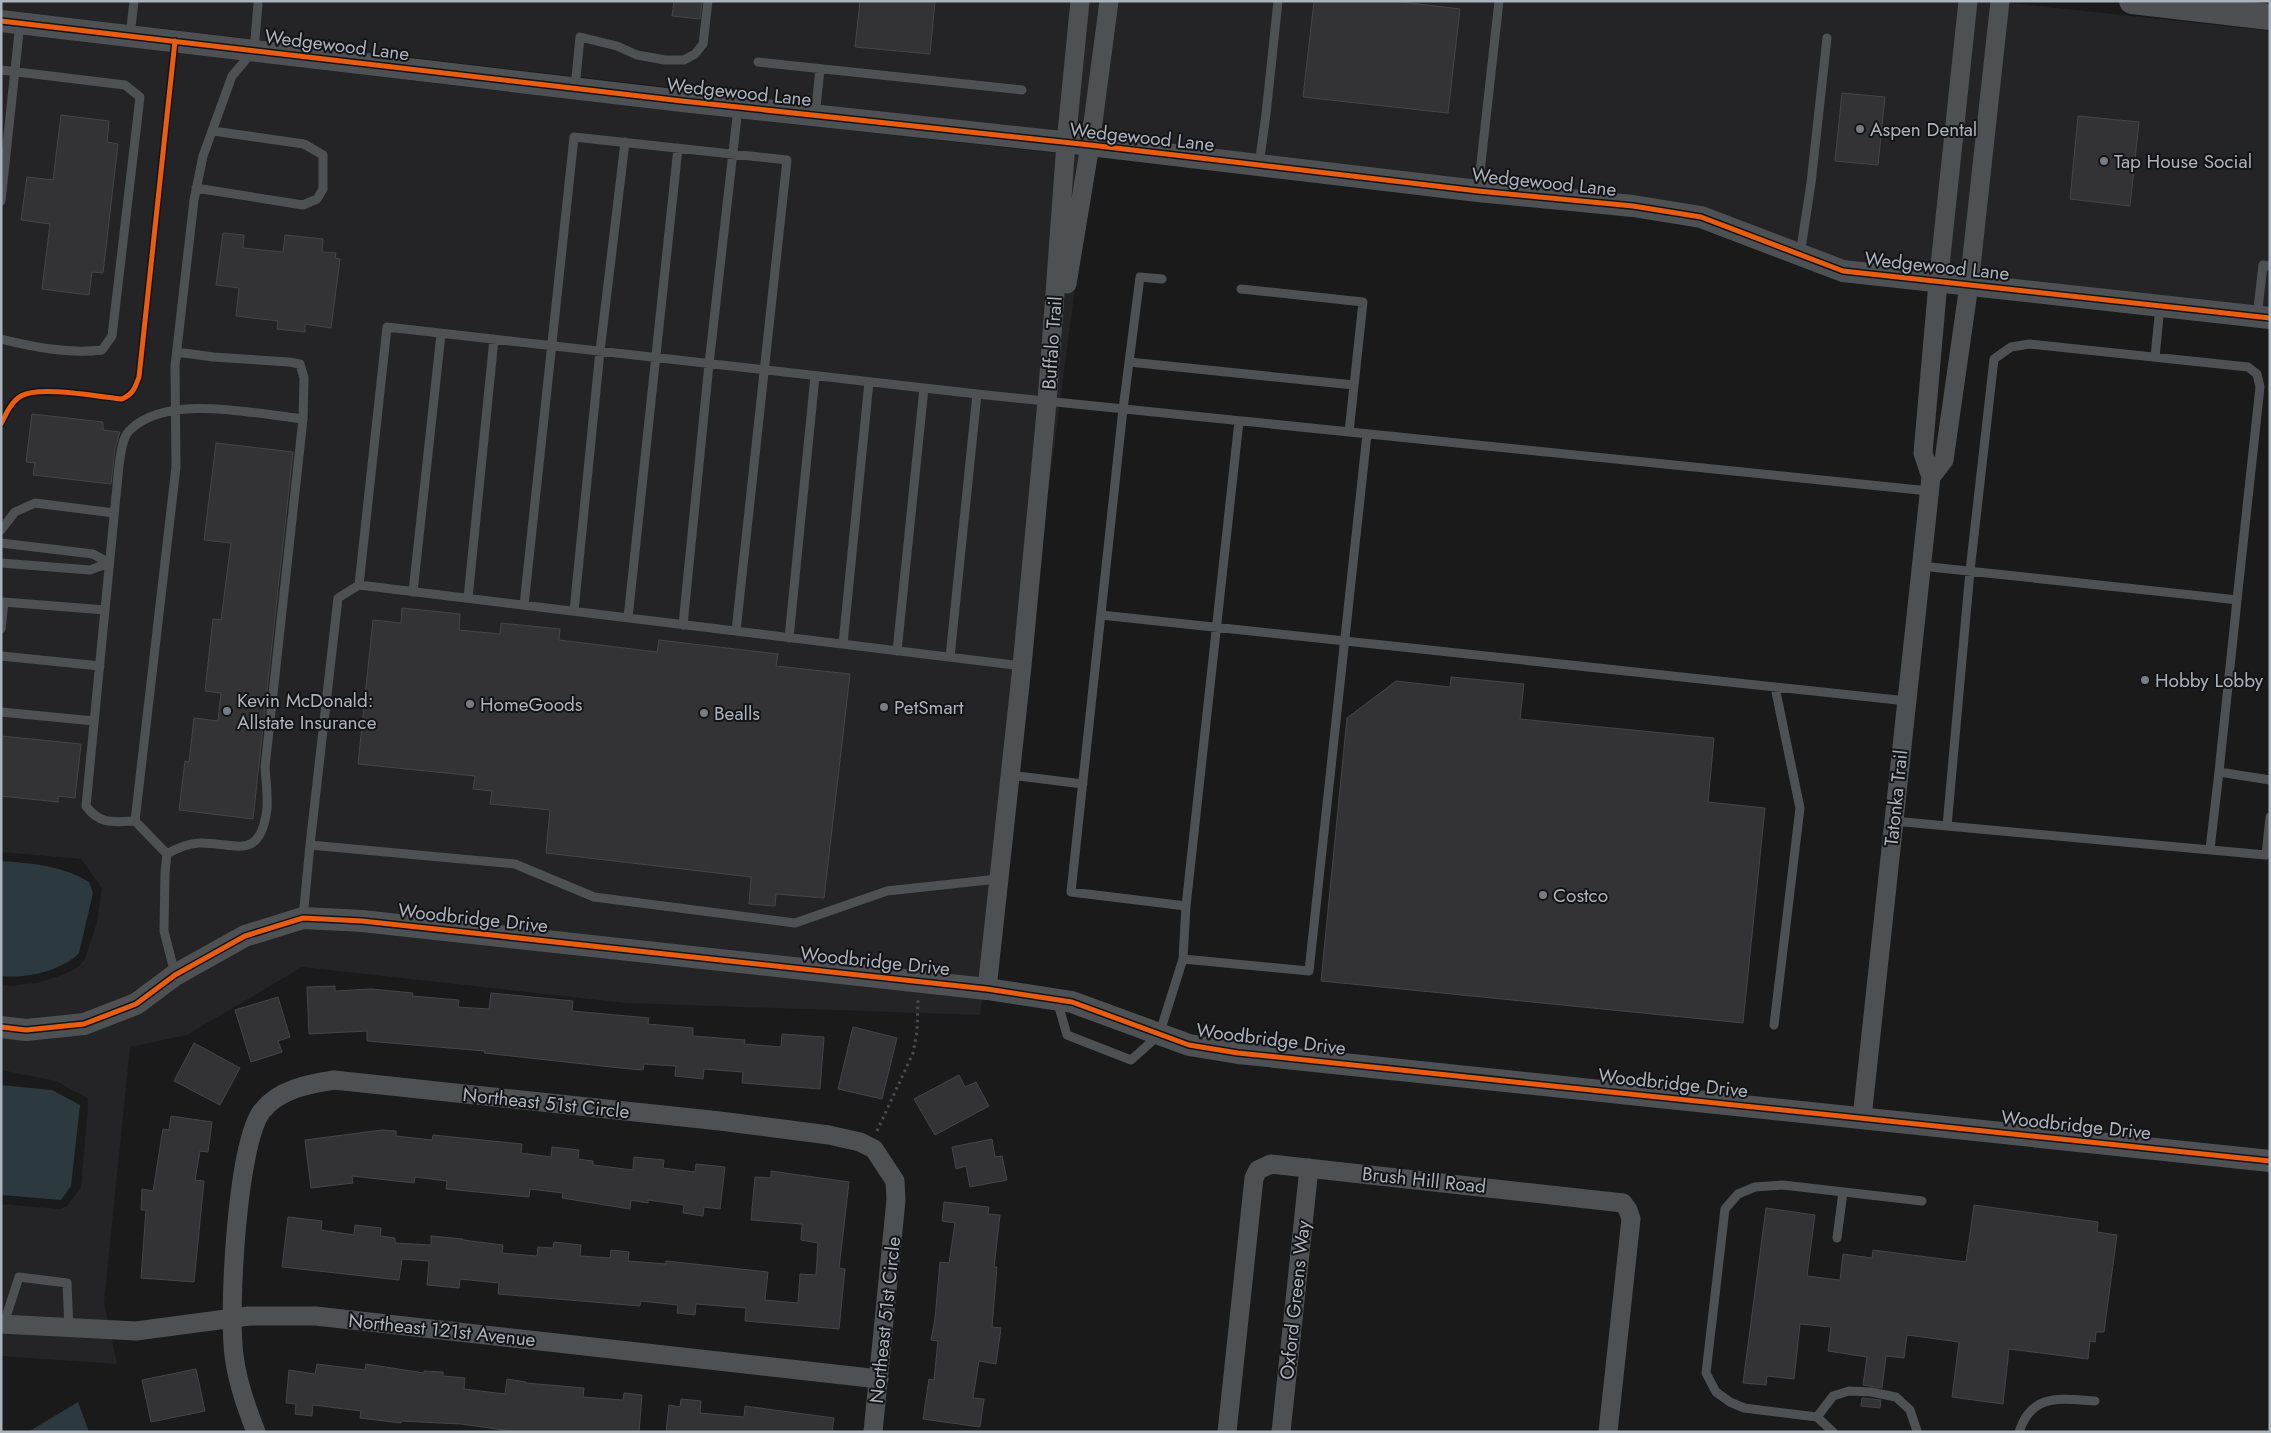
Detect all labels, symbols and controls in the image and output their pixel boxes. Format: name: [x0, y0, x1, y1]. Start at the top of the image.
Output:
street label: Wedgewood Lane: [263, 23, 411, 67]
street label: Wedgewood Lane: [665, 71, 813, 113]
street label: Wedgewood Lane: [1068, 116, 1216, 158]
place label: Aspen Dental: [1870, 116, 1977, 143]
marker: Aspen Dental: [1854, 123, 1866, 135]
place label: Tap House Social: [2114, 148, 2252, 175]
marker: Tap House Social: [2098, 155, 2110, 167]
street label: Wedgewood Lane: [1470, 161, 1618, 203]
street label: Wedgewood Lane: [1863, 245, 2011, 287]
street label: Buffalo Trail: [1035, 296, 1069, 390]
place label: Hobby Lobby: [2155, 667, 2264, 694]
marker: Hobby Lobby: [2139, 674, 2151, 686]
place label: Kevin McDonald: Allstate Insurance: [237, 687, 377, 736]
place label: HomeGoods: [480, 691, 583, 718]
place label: PetSmart: [894, 694, 964, 721]
marker: HomeGoods: [464, 698, 476, 710]
place label: Bealls: [714, 700, 760, 727]
marker: PetSmart: [878, 701, 890, 713]
marker: Kevin McDonald: Allstate Insurance: [221, 705, 233, 717]
marker: Bealls: [698, 707, 710, 719]
street label: Tatonka Trail: [1878, 749, 1914, 847]
place label: Costco: [1553, 882, 1608, 909]
marker: Costco: [1537, 889, 1549, 901]
street label: Woodbridge Drive: [397, 897, 549, 939]
street label: Woodbridge Drive: [799, 940, 951, 982]
street label: Woodbridge Drive: [1195, 1016, 1348, 1062]
street label: Woodbridge Drive: [1597, 1062, 1749, 1104]
street label: Northeast 51st Circle: [461, 1081, 631, 1125]
street label: Woodbridge Drive: [2000, 1104, 2152, 1146]
street label: Brush Hill Road: [1361, 1160, 1487, 1200]
street label: Oxford Greens Way: [1273, 1218, 1317, 1381]
street label: Northeast 51st Circle: [863, 1235, 907, 1405]
street label: Northeast 121st Avenue: [347, 1307, 537, 1353]

